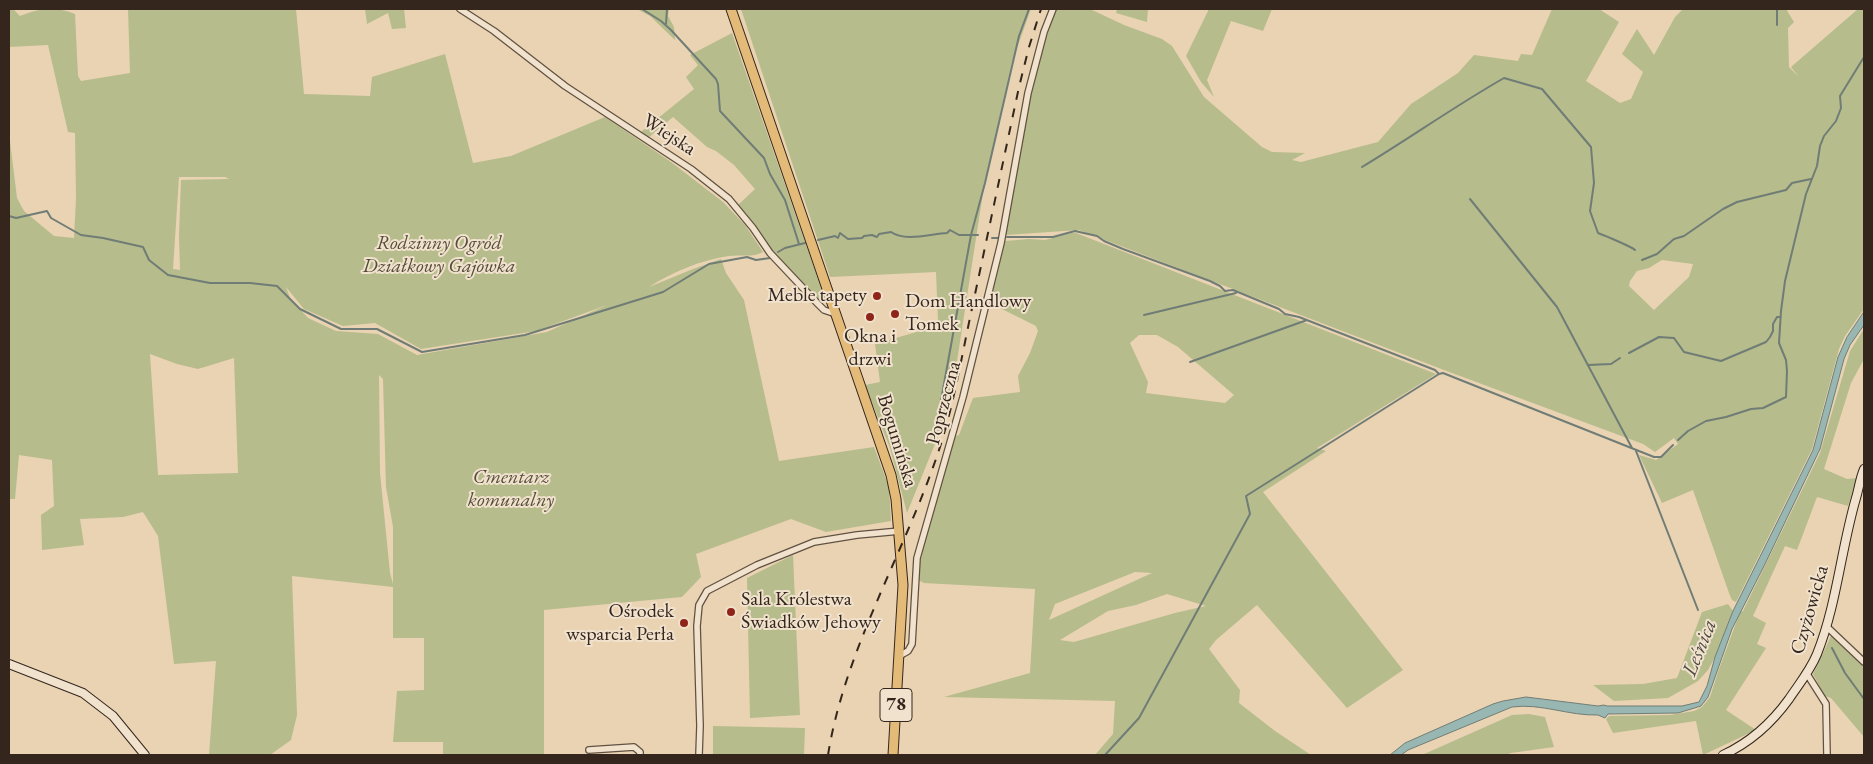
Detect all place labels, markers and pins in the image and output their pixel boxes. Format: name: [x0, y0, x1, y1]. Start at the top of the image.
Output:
place label: Meble tapety: [768, 284, 867, 308]
marker: Meble tapety: [871, 290, 883, 302]
place label: Dom Handlowy Tomek: [905, 290, 1031, 337]
marker: Dom Handlowy Tomek: [889, 308, 901, 320]
marker: Okna i drzwi: [864, 311, 876, 323]
place label: Okna i drzwi: [844, 325, 896, 372]
place label: Sala Królestwa Świadków Jehowy: [741, 588, 881, 635]
place label: Ośrodek wsparcia Perła: [566, 600, 674, 647]
marker: Sala Królestwa Świadków Jehowy: [725, 606, 737, 618]
marker: Ośrodek wsparcia Perła: [678, 617, 690, 629]

